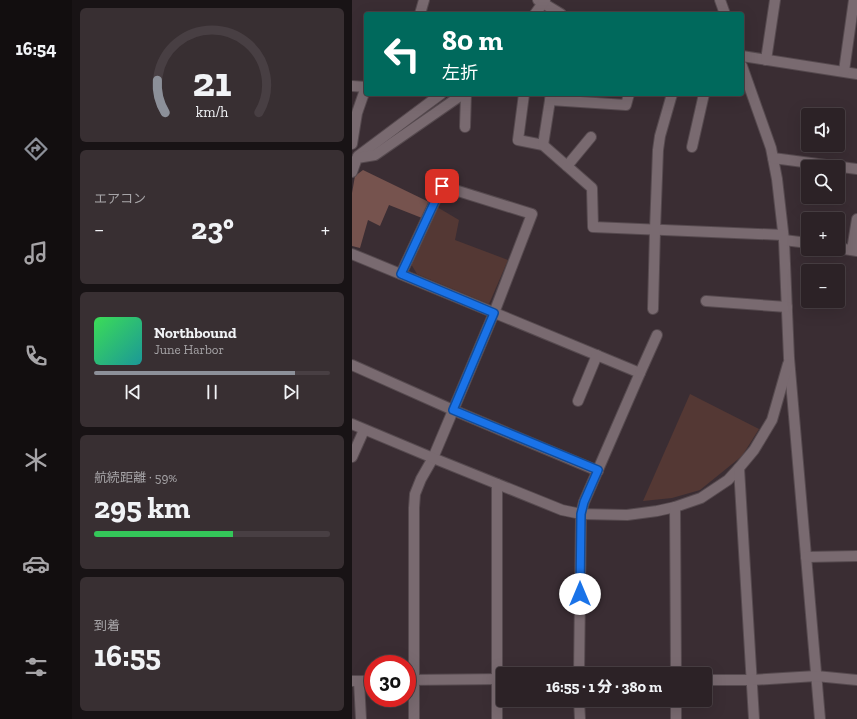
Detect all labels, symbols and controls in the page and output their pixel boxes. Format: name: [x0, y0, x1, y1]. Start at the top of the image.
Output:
text: 80 m: [442, 24, 503, 57]
icon: left: [376, 28, 428, 80]
text: 16:54: [15, 38, 57, 60]
text: 21: [192, 57, 232, 107]
text: 左折: [442, 62, 478, 84]
text: km/h: [196, 104, 228, 121]
map controls: [801, 108, 845, 308]
button: sound: [801, 108, 845, 152]
icon: directions: [22, 135, 50, 163]
button: search: [801, 160, 845, 204]
pin: [425, 169, 459, 203]
icon: arrive: [431, 175, 453, 197]
text: エアコン: [94, 191, 146, 206]
text: 23°: [191, 211, 234, 247]
button: +: [801, 212, 845, 256]
text: −: [94, 216, 104, 243]
text: +: [321, 216, 330, 243]
icon: music: [22, 239, 50, 267]
button: −: [801, 264, 845, 308]
text: Northbound: [154, 324, 237, 342]
icon: phone: [22, 342, 50, 370]
text: June Harbor: [154, 342, 224, 357]
icon: previous: [122, 381, 144, 403]
icon: pause: [201, 381, 223, 403]
icon: next: [280, 381, 302, 403]
icon: climate: [22, 446, 50, 474]
text: 航続距離 · 59%: [94, 470, 177, 485]
text: 295 km: [94, 490, 190, 526]
icon: car: [22, 550, 50, 578]
position arrow: [559, 573, 601, 615]
text: 到着: [94, 618, 120, 633]
text: 16:55: [94, 638, 161, 674]
icon: filters: [22, 653, 50, 681]
speed limit sign: 30: [364, 655, 416, 707]
text: 16:55 · 1 分 · 380 m: [546, 678, 662, 696]

